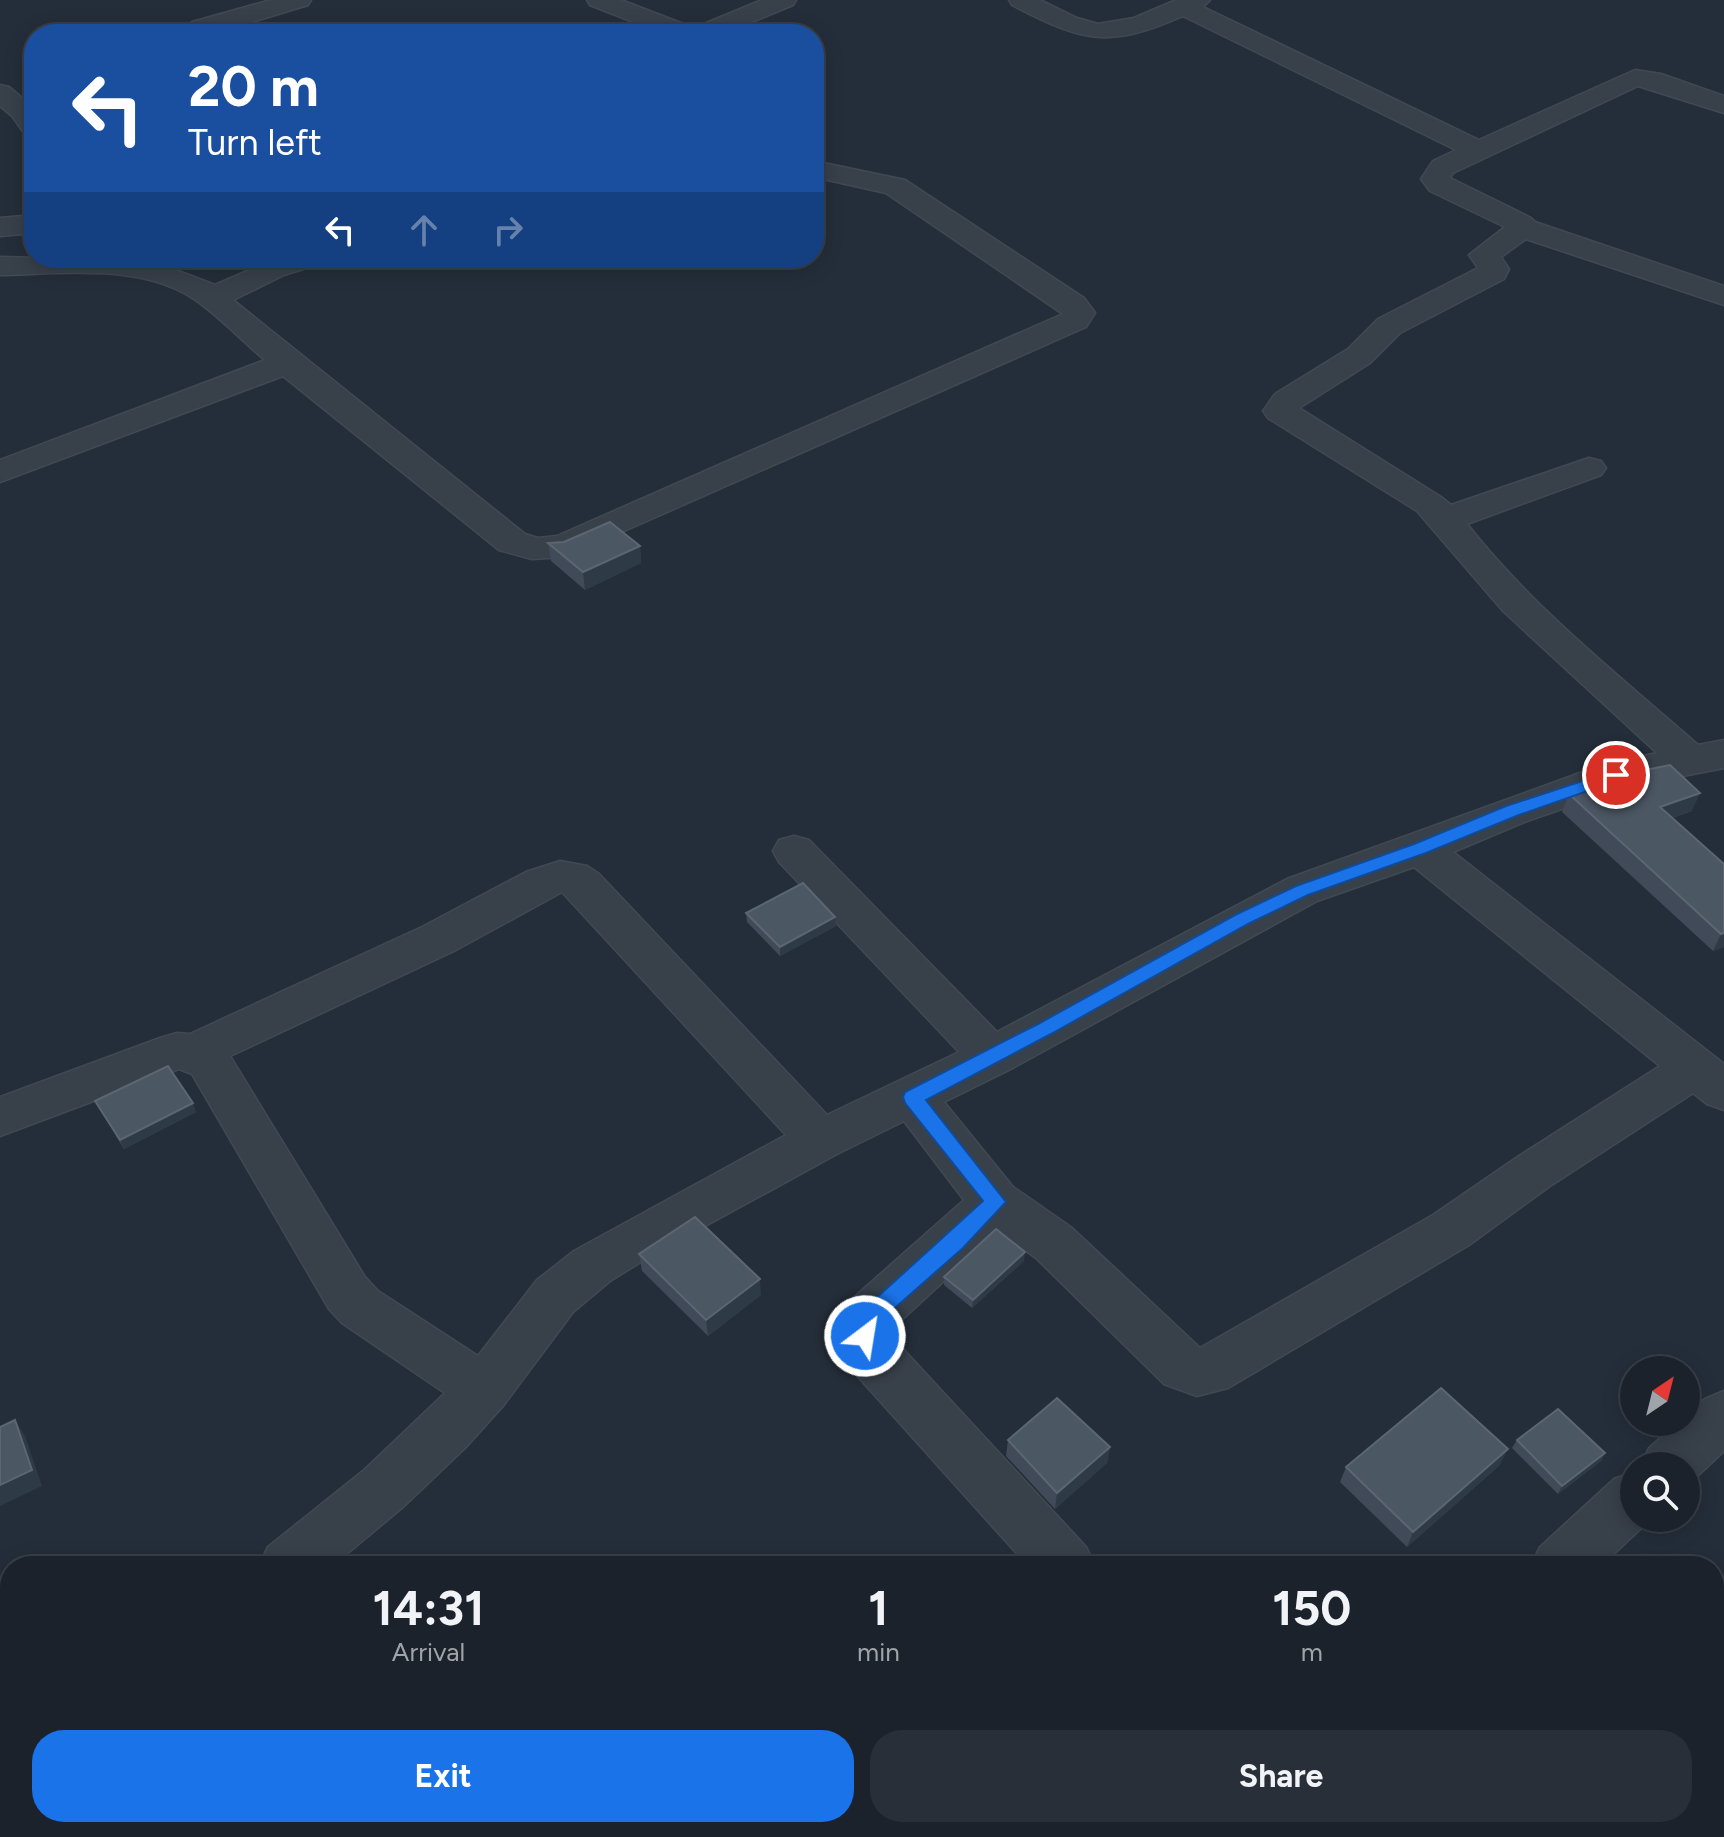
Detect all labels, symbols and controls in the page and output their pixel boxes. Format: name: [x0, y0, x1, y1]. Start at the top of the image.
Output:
text: 20 m: [188, 53, 319, 120]
icon: left: [56, 56, 160, 160]
text: Turn left: [188, 121, 322, 164]
icon: left: [318, 208, 362, 252]
icon: ahead: [402, 208, 446, 252]
icon: right: [486, 208, 530, 252]
pin: [1582, 741, 1650, 809]
icon: arrive: [1594, 753, 1638, 797]
position arrow: [823, 1294, 907, 1378]
north arrow: [1620, 1356, 1700, 1436]
map controls: [1620, 1356, 1700, 1532]
button: search: [1620, 1452, 1700, 1532]
text: 14:31: [373, 1579, 485, 1637]
text: 1: [868, 1579, 889, 1637]
text: 150: [1272, 1579, 1351, 1637]
text: Arrival: [392, 1636, 465, 1668]
text: min: [857, 1636, 900, 1668]
text: m: [1301, 1636, 1323, 1668]
button: Exit: [32, 1730, 854, 1822]
button: Share: [870, 1730, 1692, 1822]

